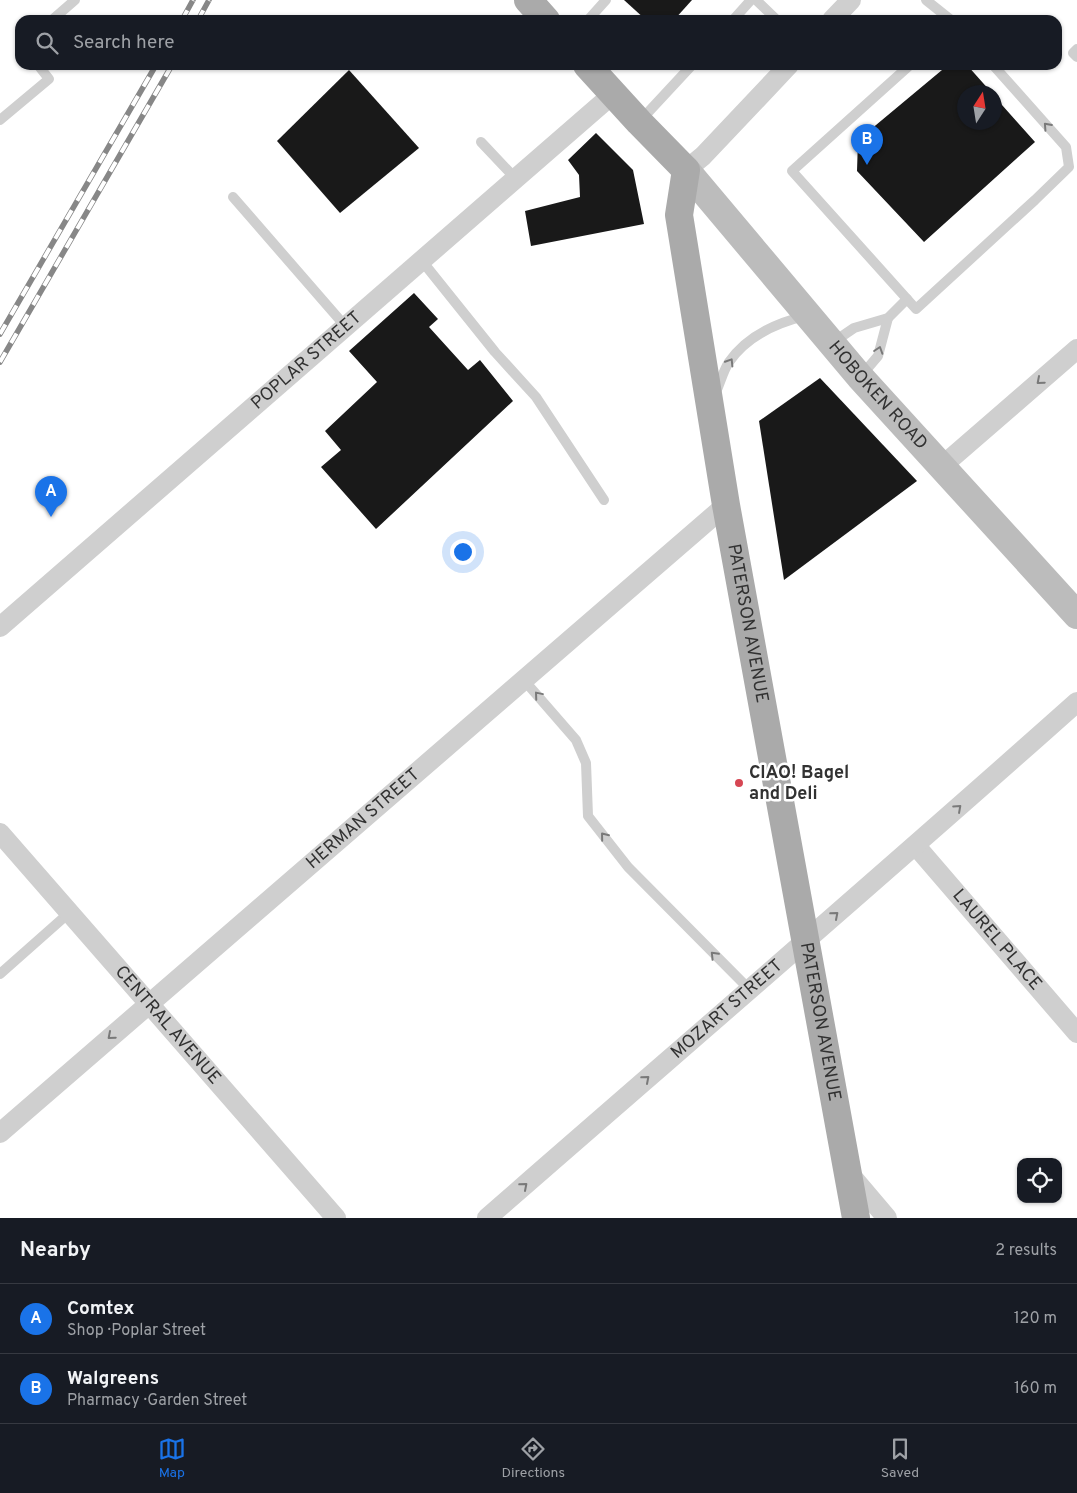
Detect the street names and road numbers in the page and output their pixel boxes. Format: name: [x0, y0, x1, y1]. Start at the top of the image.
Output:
street label: POPLAR STREET: [246, 306, 366, 415]
street label: HOBOKEN ROAD: [823, 336, 932, 455]
street label: PATERSON AVENUE: [722, 542, 773, 705]
street label: HERMAN STREET: [301, 764, 425, 874]
street label: LAUREL PLACE: [947, 885, 1047, 995]
street label: PATERSON AVENUE: [794, 940, 846, 1103]
street label: MOZART STREET: [666, 954, 788, 1064]
street label: CENTRAL AVENUE: [110, 961, 226, 1089]

